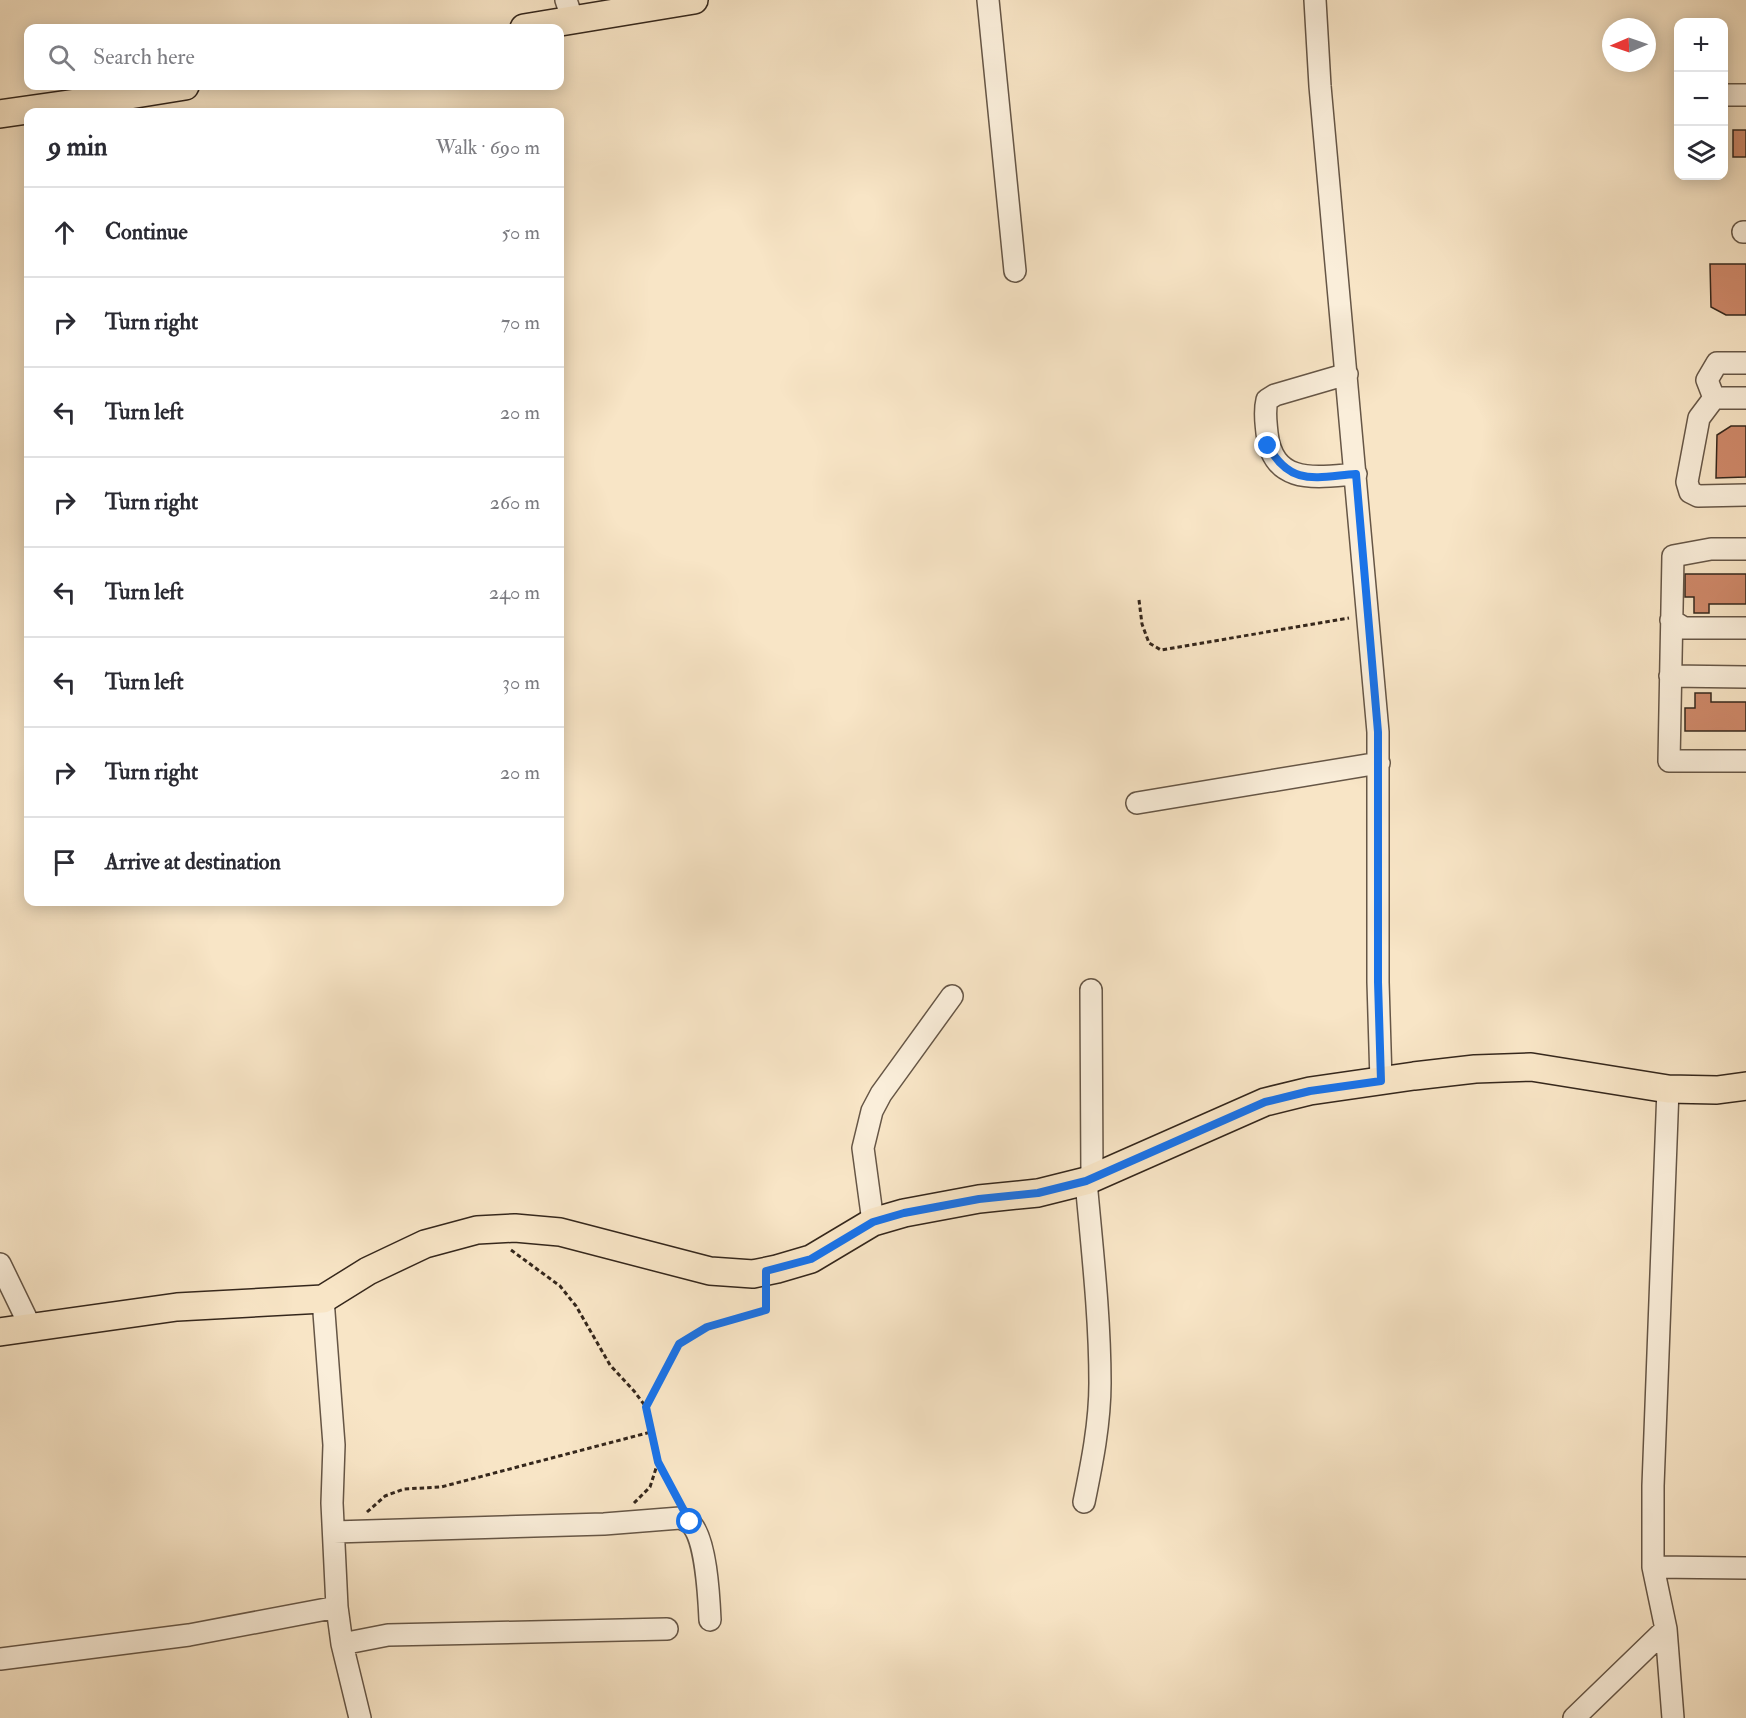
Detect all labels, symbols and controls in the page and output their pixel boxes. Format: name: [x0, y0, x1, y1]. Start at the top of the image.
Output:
north arrow: [1602, 18, 1656, 72]
map controls: [1674, 18, 1728, 180]
button: +: [1674, 18, 1728, 72]
search box: [24, 24, 564, 90]
icon: search: [45, 41, 78, 74]
text: Search here: [93, 43, 195, 71]
button: −: [1674, 72, 1728, 126]
button: layers: [1674, 126, 1728, 180]
text: 9 min: [48, 131, 107, 163]
text: Walk · 690 m: [436, 135, 540, 160]
icon: ahead: [48, 216, 81, 249]
text: Continue: [105, 218, 188, 246]
text: 50 m: [501, 220, 540, 245]
icon: right: [48, 306, 81, 339]
text: Turn right: [105, 308, 198, 336]
text: 70 m: [501, 310, 540, 335]
icon: left: [48, 396, 81, 429]
text: Turn left: [105, 398, 184, 426]
text: 20 m: [500, 400, 540, 425]
route end: [1254, 432, 1280, 458]
icon: right: [48, 486, 81, 519]
text: Turn right: [105, 488, 198, 516]
text: 260 m: [490, 490, 540, 515]
icon: left: [48, 576, 81, 609]
text: Turn left: [105, 578, 184, 606]
text: 240 m: [489, 580, 540, 605]
icon: left: [48, 666, 81, 699]
text: Turn left: [105, 668, 184, 696]
text: 30 m: [502, 670, 540, 695]
icon: right: [48, 756, 81, 789]
text: Turn right: [105, 758, 198, 786]
text: 20 m: [500, 760, 540, 785]
icon: arrive: [48, 846, 81, 879]
text: Arrive at destination: [105, 848, 281, 876]
route start: [676, 1508, 702, 1534]

